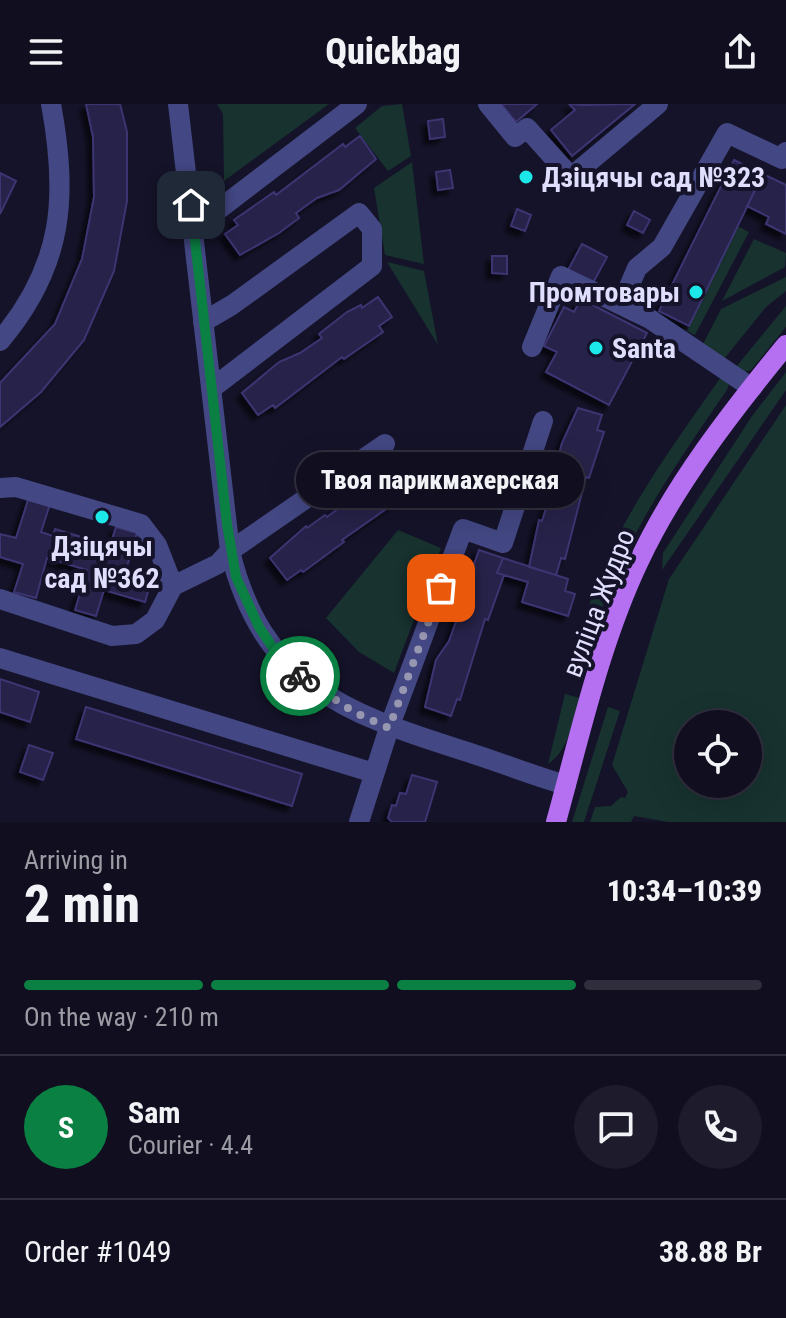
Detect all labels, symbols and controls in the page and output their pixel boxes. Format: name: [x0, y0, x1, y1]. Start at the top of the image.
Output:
icon: menu: [24, 30, 68, 74]
icon: share: [718, 30, 762, 74]
text: Quickbag: [325, 31, 461, 73]
place label: Дзіцячы сад №323: [542, 161, 765, 194]
marker: Дзіцячы сад №323: [517, 168, 535, 186]
pin: [157, 171, 225, 239]
icon: home: [169, 183, 213, 227]
place label: Промтовары: [529, 276, 680, 309]
marker: Промтовары: [687, 283, 705, 301]
place label: Santa: [612, 332, 676, 365]
marker: Santa: [587, 339, 605, 357]
callout: Твоя парикмахерская: [297, 452, 585, 508]
text: Твоя парикмахерская: [321, 465, 559, 495]
marker: Дзіцячы сад №362: [93, 508, 111, 526]
street label: вуліца Жудро: [555, 525, 642, 682]
place label: Дзіцячы сад №362: [44, 530, 160, 595]
pin: [407, 554, 475, 622]
icon: bag: [419, 566, 463, 610]
courier: [260, 636, 340, 716]
icon: bike: [278, 654, 322, 698]
map controls: [674, 710, 762, 798]
button: locate: [674, 710, 762, 798]
text: Arriving in: [24, 845, 128, 875]
text: 10:34–10:39: [607, 873, 762, 908]
text: 2 min: [24, 874, 140, 935]
text: On the way · 210 m: [24, 1002, 219, 1032]
button: chat: [574, 1085, 658, 1169]
button: phone: [678, 1085, 762, 1169]
text: Sam: [128, 1095, 181, 1130]
text: S: [58, 1110, 74, 1145]
text: Courier · 4.4: [128, 1130, 253, 1160]
text: Order #1049: [24, 1234, 172, 1269]
text: 38.88 Br: [659, 1234, 762, 1269]

